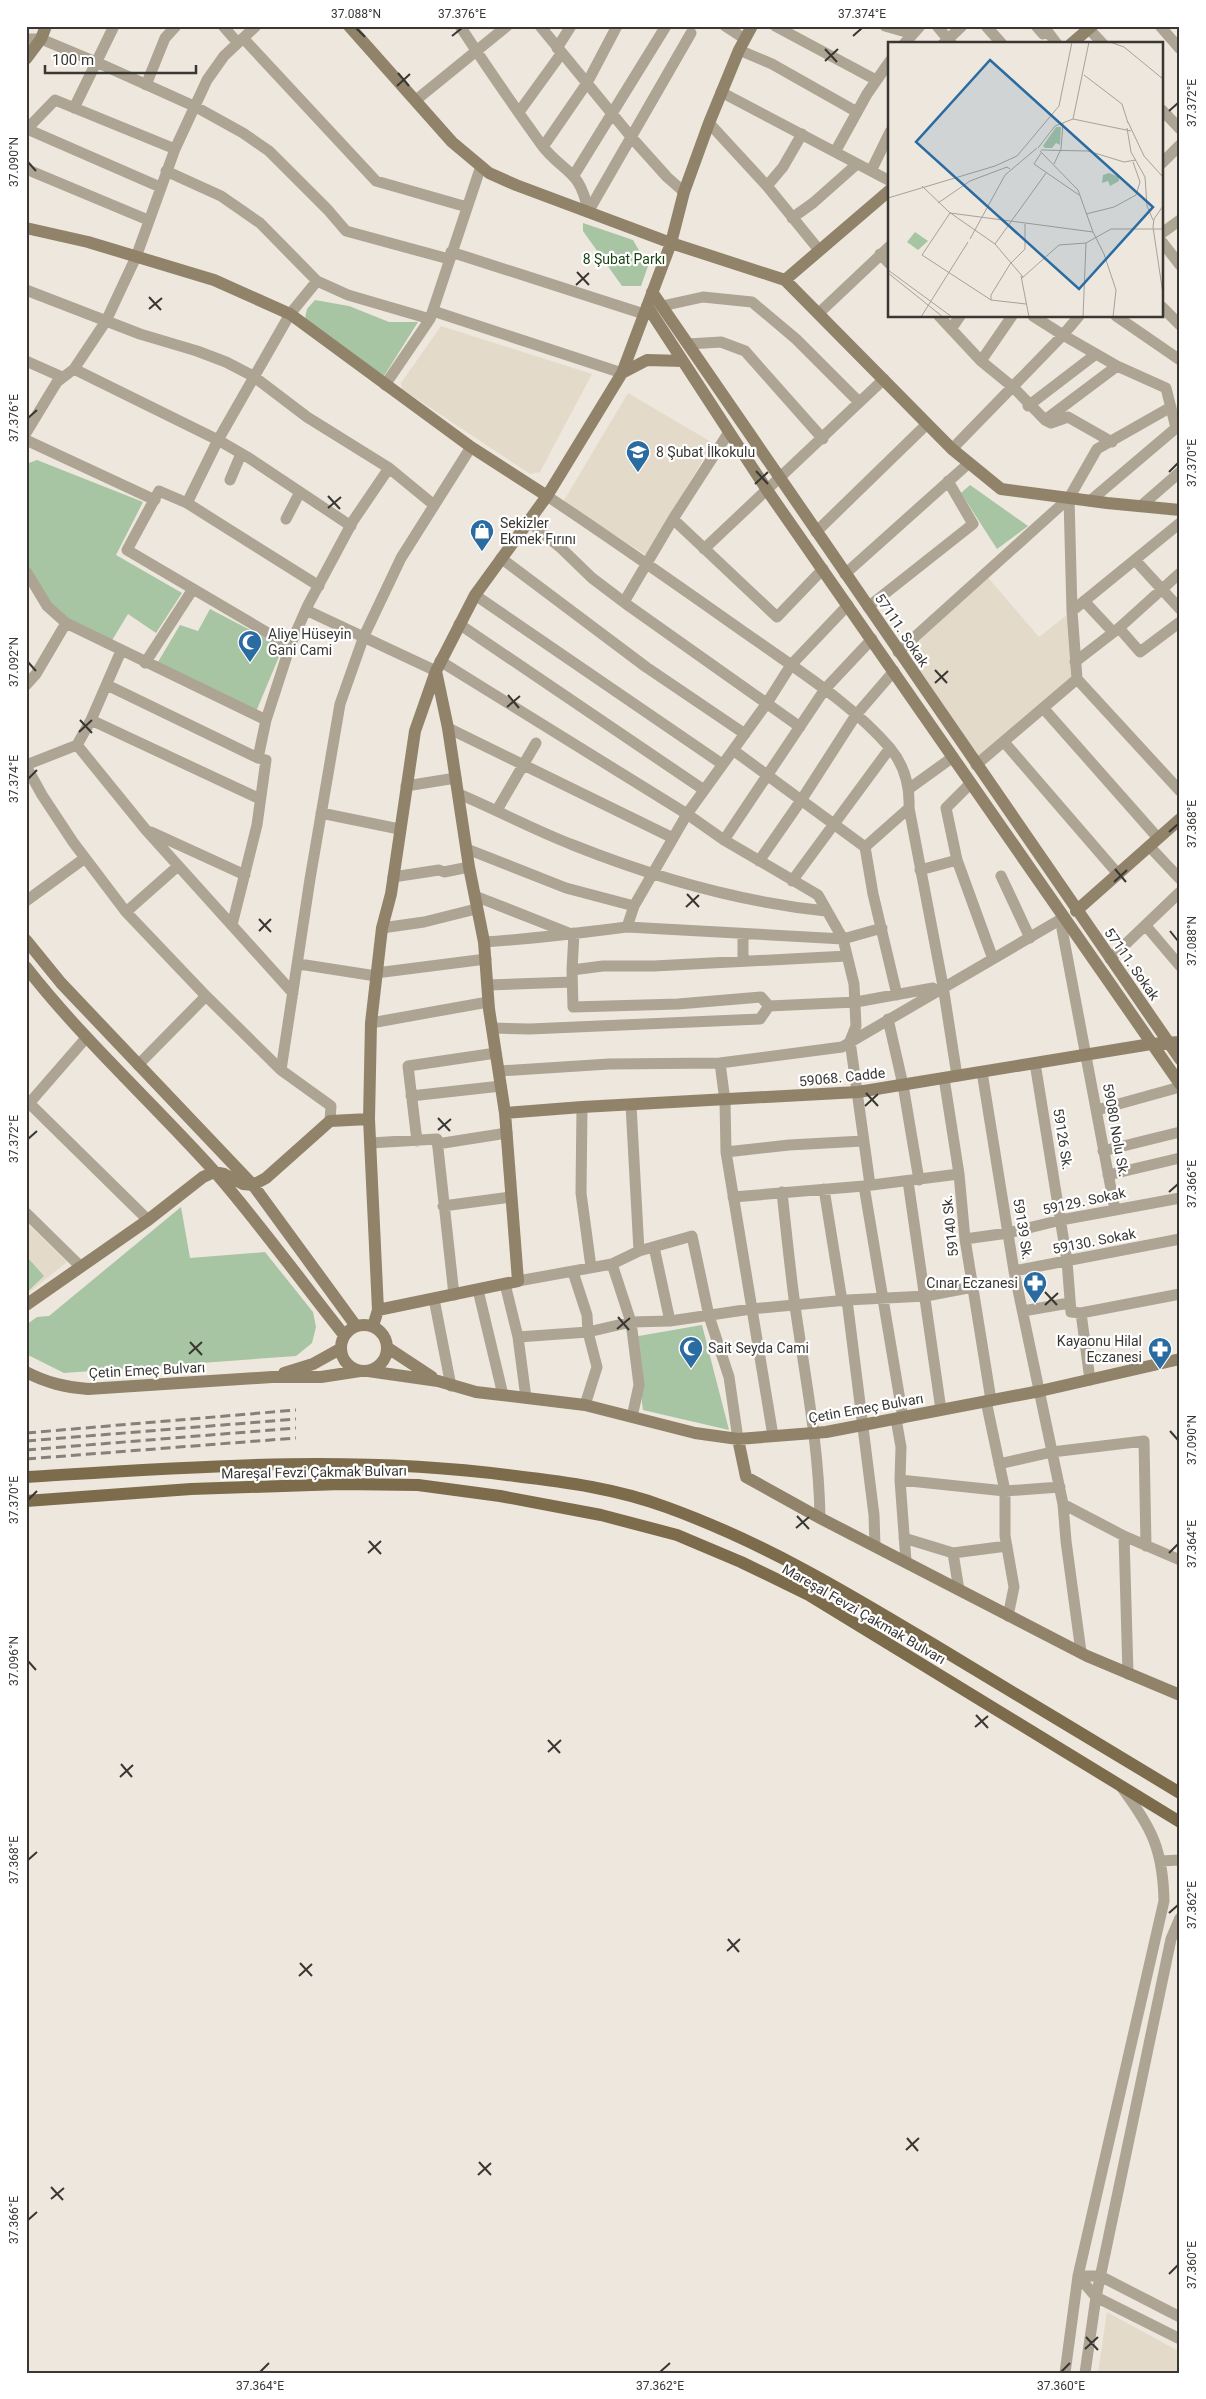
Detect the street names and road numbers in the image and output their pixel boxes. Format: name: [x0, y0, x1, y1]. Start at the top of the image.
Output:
street label: 57111. Sokak: [872, 590, 933, 670]
street label: 57111. Sokak: [1101, 925, 1163, 1004]
street label: 59068. Cadde: [798, 1065, 886, 1089]
street label: 59080 Nolu Sk.: [1100, 1082, 1132, 1178]
street label: 59126 Sk.: [1050, 1107, 1076, 1171]
street label: 59129. Sokak: [1041, 1184, 1128, 1218]
street label: 59140 Sk.: [939, 1194, 961, 1258]
street label: 59139 Sk.: [1010, 1197, 1036, 1261]
street label: 59130. Sokak: [1051, 1225, 1138, 1257]
street label: Çetin Emeç Bulvarı: [88, 1359, 206, 1381]
street label: Çetin Emeç Bulvarı: [807, 1390, 925, 1426]
street label: Mareşal Fevzi Çakmak Bulvarı: [221, 1462, 407, 1482]
street label: Mareşal Fevzi Çakmak Bulvarı: [780, 1561, 948, 1667]

